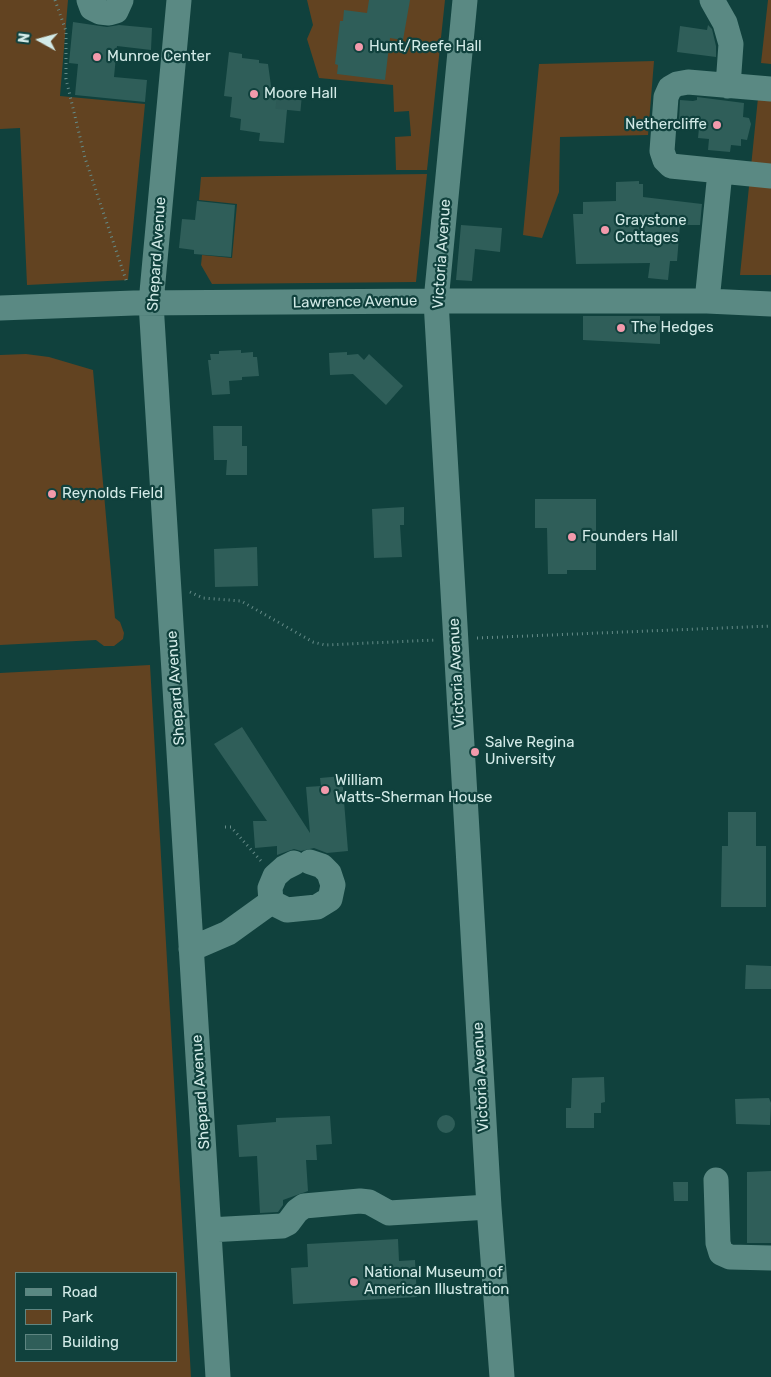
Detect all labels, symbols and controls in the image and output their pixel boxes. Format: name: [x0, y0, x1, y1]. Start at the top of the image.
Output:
north arrow: [15, 15, 65, 65]
text: N: [16, 32, 34, 44]
place label: Hunt/Reefe Hall: [369, 38, 482, 56]
marker: Hunt/Reefe Hall: [353, 41, 365, 53]
place label: Munroe Center: [107, 48, 211, 66]
marker: Munroe Center: [91, 51, 103, 63]
place label: Moore Hall: [264, 85, 337, 103]
marker: Moore Hall: [248, 88, 260, 100]
place label: Nethercliffe: [625, 116, 707, 134]
marker: Nethercliffe: [711, 119, 723, 131]
street label: Shepard Avenue: [144, 196, 170, 312]
street label: Victoria Avenue: [429, 199, 455, 309]
place label: Graystone Cottages: [615, 212, 687, 247]
marker: Graystone Cottages: [599, 224, 611, 236]
street label: Lawrence Avenue: [293, 292, 417, 312]
place label: The Hedges: [631, 319, 714, 337]
marker: The Hedges: [615, 322, 627, 334]
place label: Reynolds Field: [62, 485, 163, 503]
marker: Reynolds Field: [46, 488, 58, 500]
place label: Founders Hall: [582, 528, 678, 546]
marker: Founders Hall: [566, 531, 578, 543]
street label: Victoria Avenue: [445, 618, 469, 728]
street label: Shepard Avenue: [163, 630, 189, 746]
place label: Salve Regina University: [485, 734, 574, 769]
marker: Salve Regina University: [469, 746, 481, 758]
place label: William Watts-Sherman House: [335, 772, 492, 807]
marker: William Watts-Sherman House: [319, 784, 331, 796]
street label: Victoria Avenue: [469, 1022, 493, 1132]
street label: Shepard Avenue: [188, 1034, 214, 1150]
place label: National Museum of American Illustration: [364, 1264, 509, 1299]
legend: [15, 1272, 178, 1362]
marker: National Museum of American Illustration: [348, 1276, 360, 1288]
text: Road: [62, 1283, 98, 1301]
text: Park: [62, 1308, 93, 1326]
text: Building: [62, 1333, 119, 1351]

